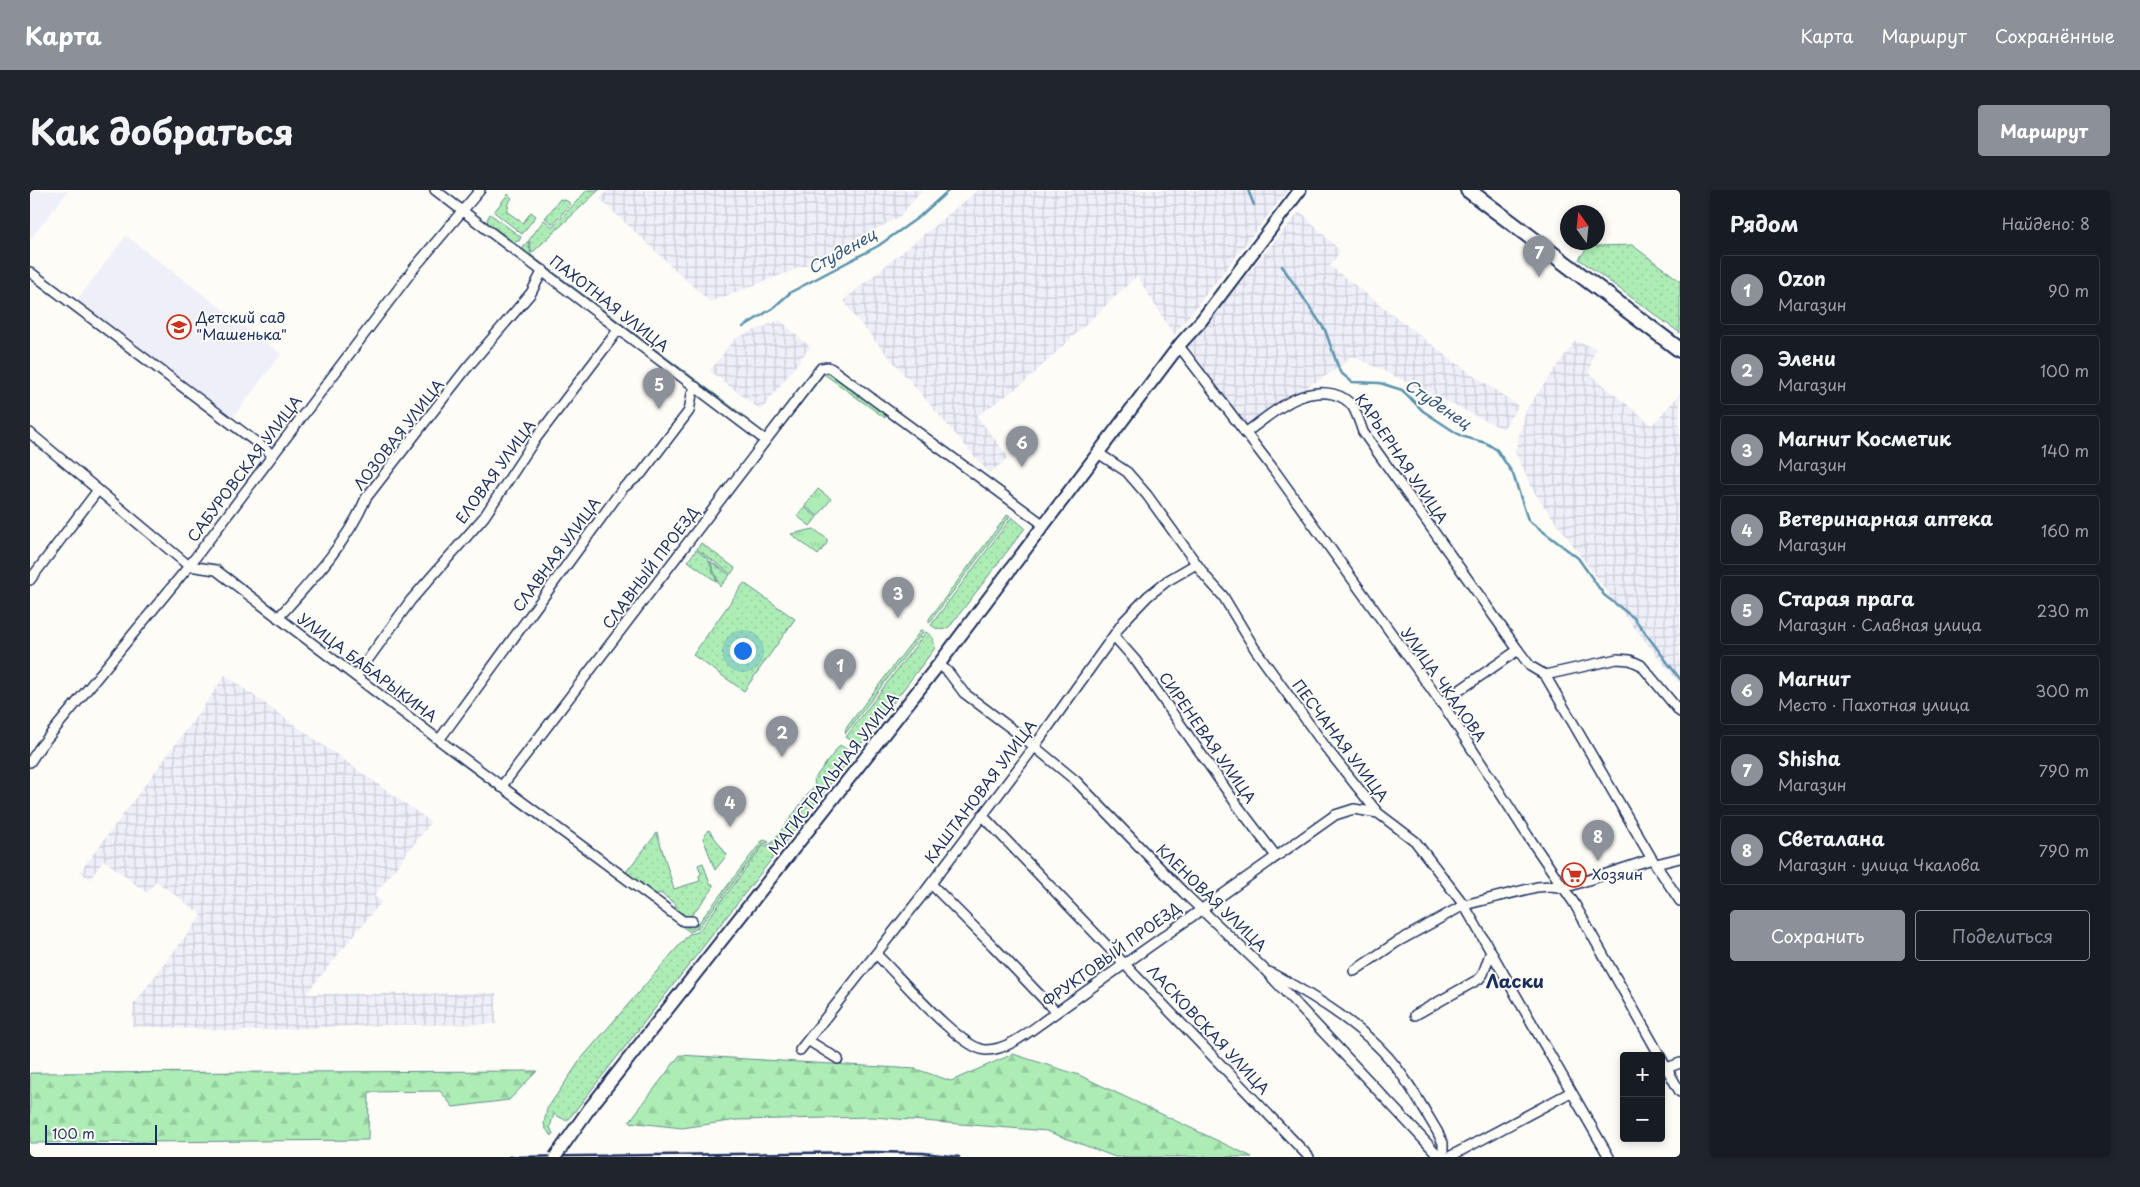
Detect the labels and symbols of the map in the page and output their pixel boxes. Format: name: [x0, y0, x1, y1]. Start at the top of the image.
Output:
north arrow: [1560, 205, 1605, 250]
water label: Студенец: [803, 221, 881, 279]
pin: 7: [1523, 236, 1555, 277]
street label: ПАХОТНАЯ УЛИЦА: [545, 249, 674, 357]
place label: Детский сад "Машенька": [195, 305, 287, 345]
school or university icon: Детский сад "Машенька": [166, 314, 192, 340]
pin: 5: [643, 368, 675, 409]
water label: Студенец: [1401, 372, 1477, 435]
street label: ЛОЗОВАЯ УЛИЦА: [347, 374, 449, 495]
street label: КАРЬЕРНАЯ УЛИЦА: [1350, 389, 1454, 528]
street label: САБУРОВСКАЯ УЛИЦА: [181, 390, 307, 546]
street label: ЕЛОВАЯ УЛИЦА: [449, 414, 540, 528]
pin: 6: [1006, 426, 1038, 467]
street label: СЛАВНАЯ УЛИЦА: [506, 492, 605, 616]
street label: СЛАВНЫЙ ПРОЕЗД: [596, 501, 704, 633]
pin: 3: [882, 577, 914, 618]
street label: УЛИЦА БАБАРЫКИНА: [293, 607, 443, 727]
street label: УЛИЦА ЧКАЛОВА: [1396, 622, 1492, 746]
your location: [730, 638, 756, 664]
pin: 1: [824, 649, 856, 690]
street label: СИРЕНЕВАЯ УЛИЦА: [1154, 667, 1262, 808]
street label: ПЕСЧАНАЯ УЛИЦА: [1288, 674, 1395, 806]
street label: МАГИСТРАЛЬНАЯ УЛИЦА: [762, 687, 904, 859]
street label: КАШТАНОВАЯ УЛИЦА: [918, 715, 1041, 868]
pin: 2: [766, 716, 798, 757]
pin: 4: [714, 786, 746, 827]
pin: 8: [1582, 820, 1614, 861]
street label: КЛЕНОВАЯ УЛИЦА: [1151, 838, 1273, 956]
supermarket icon: Хозяин: [1561, 862, 1587, 888]
place label: Хозяин: [1592, 862, 1643, 885]
street label: ФРУКТОВЫЙ ПРОЕЗД: [1037, 895, 1185, 1012]
street label: ЛАСКОВСКАЯ УЛИЦА: [1143, 959, 1276, 1099]
district label: Ласки: [1486, 967, 1544, 994]
scale bar: [45, 1122, 158, 1145]

